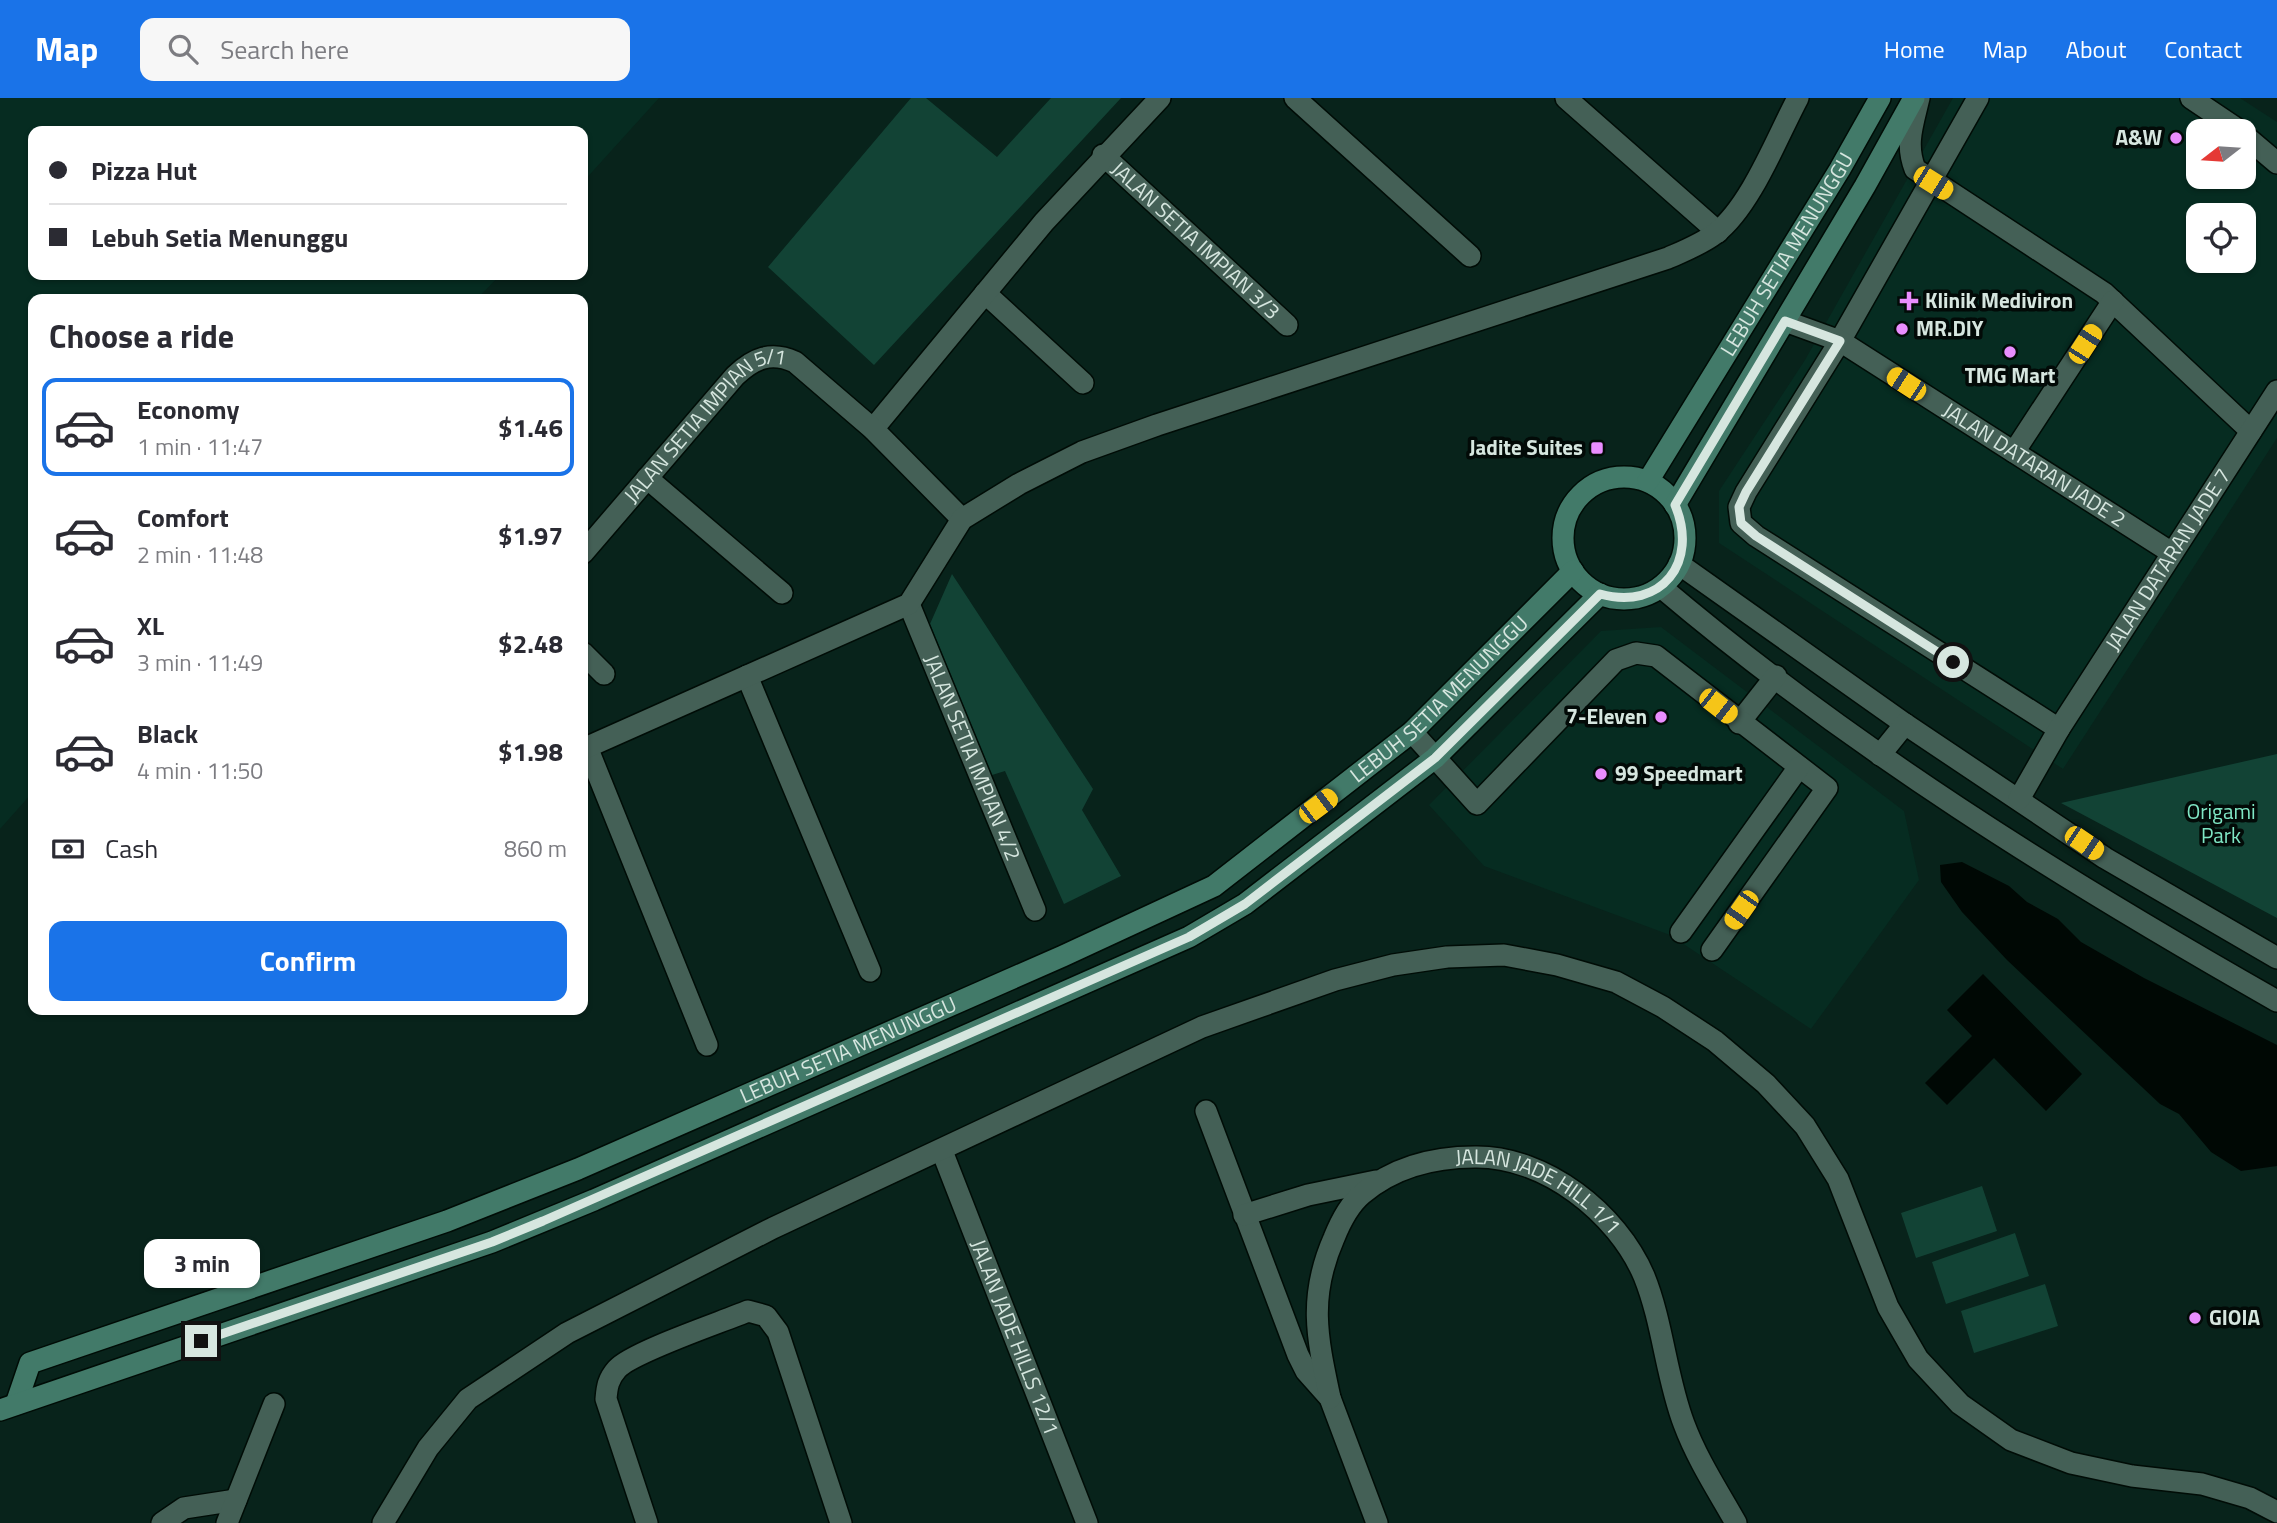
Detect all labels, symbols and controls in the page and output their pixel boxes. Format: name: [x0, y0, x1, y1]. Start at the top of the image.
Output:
search box: [140, 18, 630, 81]
text: Map: [35, 24, 98, 74]
icon: search: [164, 30, 202, 68]
text: Search here: [220, 30, 349, 69]
text: Home: [1884, 31, 1945, 67]
text: Map: [1983, 31, 2028, 67]
text: About: [2066, 31, 2126, 67]
text: Contact: [2164, 31, 2242, 67]
north arrow: [2186, 119, 2256, 189]
map controls: [2186, 119, 2256, 273]
place label: A&W: [2115, 121, 2162, 153]
marker: A&W: [2168, 130, 2184, 146]
street label: LEBUH SETIA MENUNGGU: [1712, 146, 1861, 362]
text: Pizza Hut: [91, 151, 197, 190]
street label: JALAN SETIA IMPIAN 3/3: [1104, 153, 1288, 326]
car: [1910, 163, 1957, 203]
button: locate: [2186, 203, 2256, 273]
text: Lebuh Setia Menunggu: [91, 218, 348, 257]
place label: Klinik Mediviron: [1925, 284, 2073, 316]
marker: Klinik Mediviron: [1899, 291, 1919, 311]
text: Choose a ride: [49, 312, 234, 360]
place label: MR.DIY: [1916, 312, 1984, 344]
marker: MR.DIY: [1894, 321, 1910, 337]
car: [2065, 321, 2106, 367]
street label: JALAN SETIA IMPIAN 5/1: [616, 340, 789, 510]
marker: TMG Mart: [2002, 344, 2018, 360]
place label: TMG Mart: [1965, 359, 2056, 391]
car: [1883, 364, 1930, 404]
text: Economy: [137, 390, 239, 429]
street label: JALAN DATARAN JADE 2: [1937, 394, 2133, 535]
icon: car: [53, 396, 116, 459]
text: $1.46: [498, 408, 563, 447]
text: 1 min · 11:47: [137, 429, 263, 464]
place label: Jadite Suites: [1469, 431, 1583, 463]
marker: Jadite Suites: [1589, 440, 1605, 456]
street label: JALAN DATARAN JADE 7: [2096, 462, 2238, 657]
text: Comfort: [137, 498, 229, 537]
icon: car: [53, 504, 116, 567]
text: $1.97: [498, 516, 563, 555]
text: 2 min · 11:48: [137, 537, 263, 572]
text: XL: [137, 606, 164, 645]
street label: LEBUH SETIA MENUNGGU: [1343, 607, 1535, 790]
icon: car: [53, 612, 116, 675]
text: $2.48: [498, 624, 563, 663]
text: 3 min · 11:49: [137, 645, 263, 680]
route start: [1937, 646, 1969, 678]
street label: JALAN SETIA IMPIAN 4/2: [916, 649, 1030, 865]
car: [1695, 685, 1742, 727]
place label: 7-Eleven: [1566, 700, 1647, 732]
marker: 7-Eleven: [1653, 709, 1669, 725]
text: Black: [137, 714, 198, 753]
icon: car: [53, 720, 116, 783]
text: $1.98: [498, 732, 563, 771]
text: 4 min · 11:50: [137, 753, 263, 788]
place label: 99 Speedmart: [1615, 757, 1743, 789]
marker: 99 Speedmart: [1593, 766, 1609, 782]
car: [1295, 785, 1342, 827]
park label: Origami Park: [2186, 795, 2256, 851]
car: [2061, 823, 2108, 863]
text: Cash: [105, 829, 158, 868]
icon: cash: [49, 830, 87, 868]
text: 860 m: [504, 831, 567, 866]
car: [1721, 887, 1762, 933]
button: Confirm: [49, 921, 567, 1001]
street label: LEBUH SETIA MENUNGGU: [734, 988, 961, 1111]
street label: JALAN JADE HILL 1/1: [1454, 1140, 1629, 1241]
street label: JALAN JADE HILLS 12/1: [963, 1234, 1068, 1440]
callout: 3 min: [143, 1240, 259, 1288]
text: 3 min: [174, 1246, 230, 1281]
place label: GIOIA: [2209, 1301, 2261, 1333]
marker: GIOIA: [2187, 1310, 2203, 1326]
route end: [185, 1325, 217, 1357]

